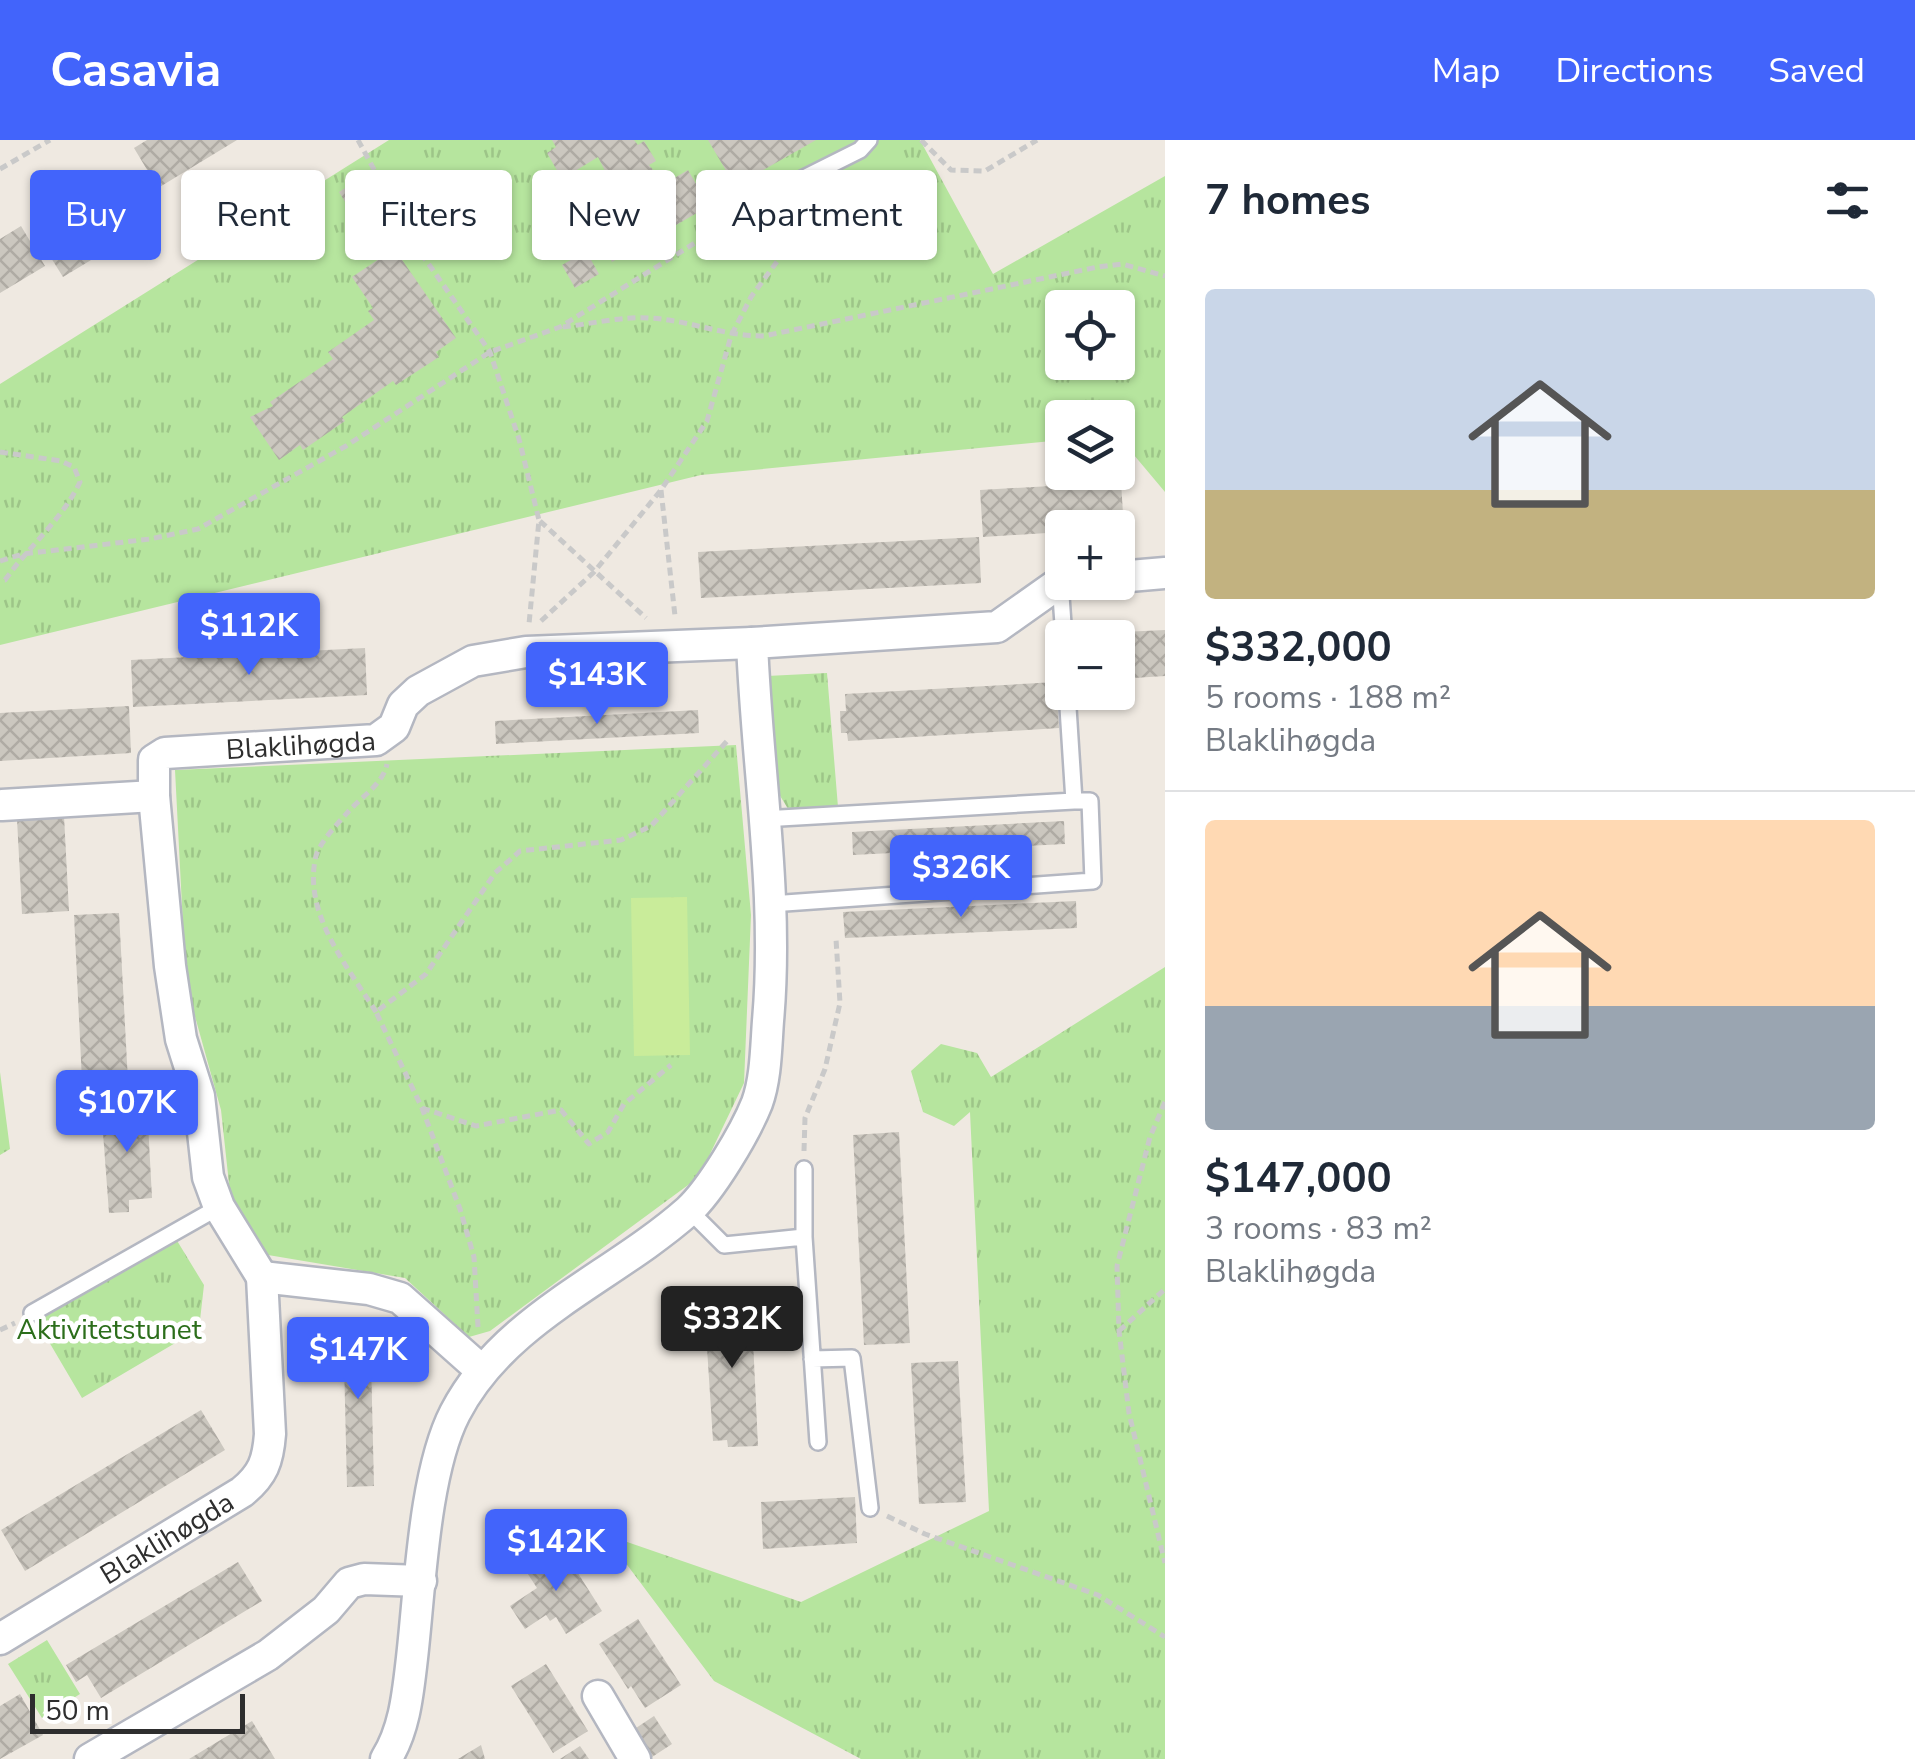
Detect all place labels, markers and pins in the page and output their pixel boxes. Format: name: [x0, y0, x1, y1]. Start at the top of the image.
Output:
pin: $112K: [179, 593, 319, 678]
pin: $143K: [527, 642, 667, 727]
pin: $326K: [891, 835, 1031, 920]
pin: $107K: [57, 1070, 197, 1155]
pin: $332K: [662, 1286, 802, 1371]
pin: $147K: [288, 1317, 428, 1402]
pin: $142K: [486, 1509, 626, 1594]

